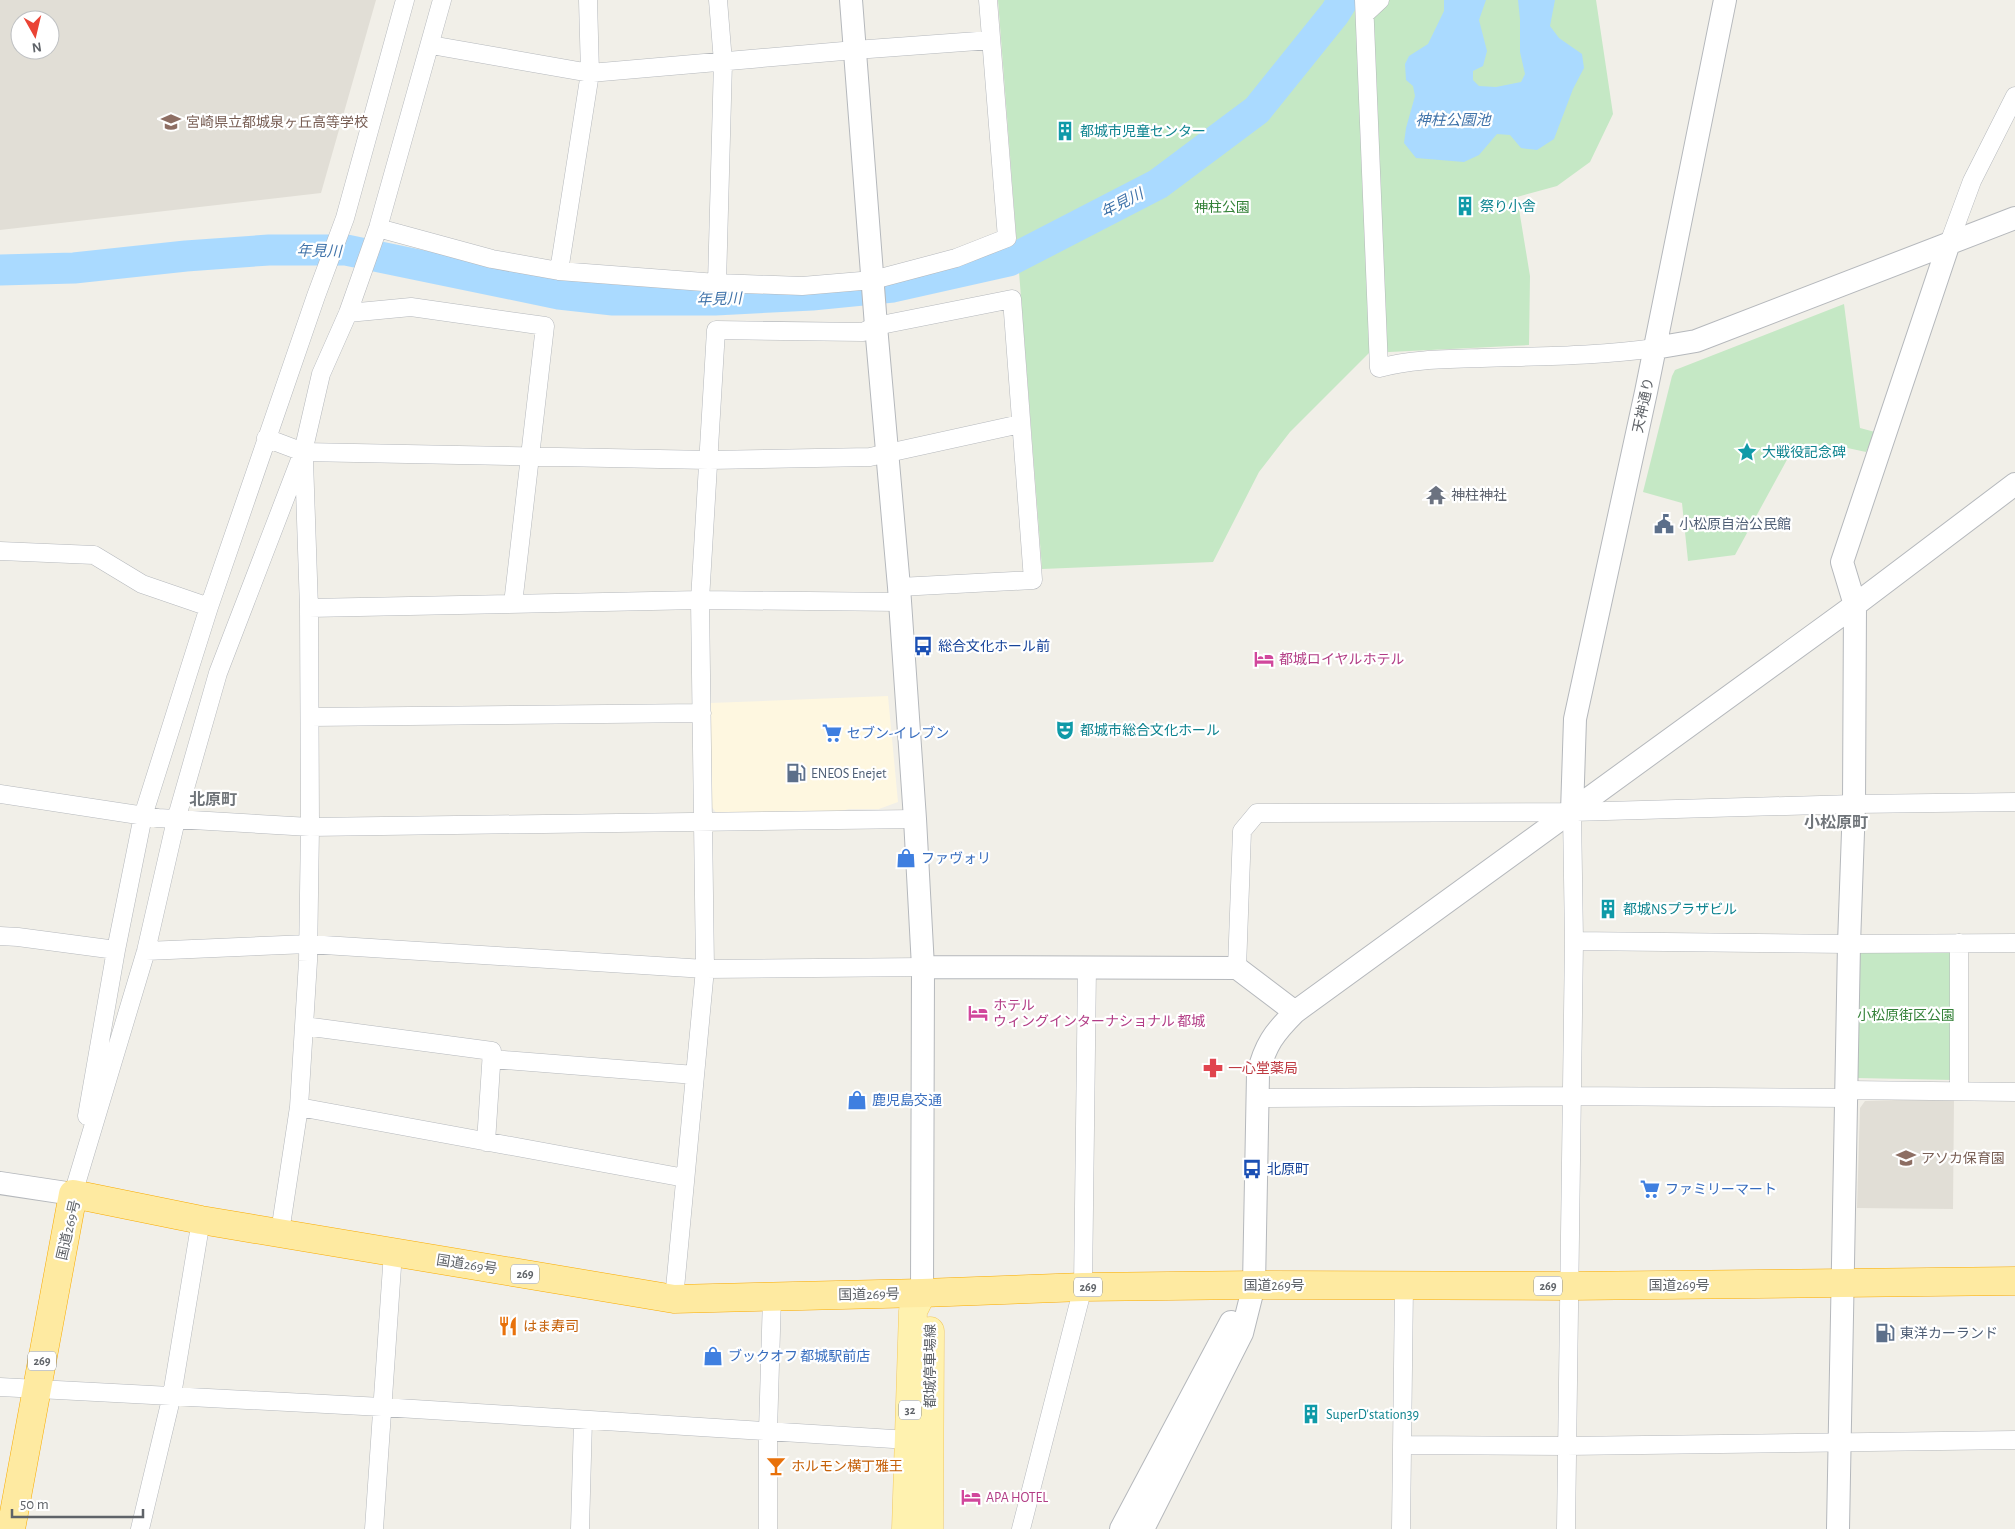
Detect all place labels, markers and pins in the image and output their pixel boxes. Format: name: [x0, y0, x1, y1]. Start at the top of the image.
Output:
school or university icon: 宮崎県立都城泉ヶ丘高等学校: [160, 111, 182, 133]
place label: 宮崎県立都城泉ヶ丘高等学校: [186, 114, 368, 130]
building icon: 都城市児童センター: [1054, 120, 1076, 142]
place label: 都城市児童センター: [1080, 124, 1206, 139]
building icon: 祭り小舎: [1454, 195, 1476, 217]
place label: 祭り小舎: [1480, 199, 1536, 214]
place icon: 大戦役記念碑: [1736, 441, 1758, 463]
place label: 大戦役記念碑: [1762, 444, 1846, 460]
temple icon: 神柱神社: [1425, 484, 1447, 506]
place label: 神柱神社: [1451, 487, 1507, 503]
public building icon: 小松原自治公民館: [1653, 513, 1675, 535]
place label: 小松原自治公民館: [1679, 517, 1791, 532]
bus stop icon: 総合文化ホール前: [912, 635, 934, 657]
place label: 総合文化ホール前: [938, 638, 1050, 654]
hotel icon: 都城ロイヤルホテル: [1253, 648, 1275, 670]
place label: 都城ロイヤルホテル: [1279, 652, 1405, 667]
theatre icon: 都城市総合文化ホール: [1054, 719, 1076, 741]
supermarket icon: セブン-イレブン: [821, 722, 843, 744]
place label: 都城市総合文化ホール: [1080, 723, 1220, 738]
place label: セブン-イレブン: [847, 725, 949, 741]
fuel station icon: ENEOS Enejet: [785, 762, 807, 784]
place label: ENEOS Enejet: [811, 767, 887, 781]
shop icon: ファヴォリ: [895, 847, 917, 869]
place label: ファヴォリ: [921, 851, 991, 866]
building icon: 都城NSプラザビル: [1597, 898, 1619, 920]
place label: 都城NSプラザビル: [1623, 902, 1737, 917]
place label: ホテル ウィングインターナショナル 都城: [993, 999, 1205, 1029]
hotel icon: ホテル ウィングインターナショナル 都城: [967, 1002, 989, 1024]
pharmacy icon: 一心堂薬局: [1202, 1057, 1224, 1079]
place label: 一心堂薬局: [1228, 1061, 1298, 1076]
shop icon: 鹿児島交通: [846, 1089, 868, 1111]
place label: 鹿児島交通: [872, 1093, 942, 1108]
school or university icon: アソカ保育園: [1895, 1147, 1917, 1169]
place label: アソカ保育園: [1921, 1151, 2005, 1166]
bus stop icon: 北原町: [1241, 1158, 1263, 1180]
place label: 北原町: [1267, 1161, 1309, 1177]
supermarket icon: ファミリーマート: [1639, 1178, 1661, 1200]
place label: ファミリーマート: [1665, 1183, 1777, 1197]
restaurant icon: はま寿司: [497, 1315, 519, 1337]
place label: はま寿司: [523, 1319, 579, 1334]
fuel station icon: 東洋カーランド: [1874, 1322, 1896, 1344]
place label: 東洋カーランド: [1900, 1326, 1998, 1341]
shop icon: ブックオフ 都城駅前店: [702, 1345, 724, 1367]
place label: ブックオフ 都城駅前店: [728, 1348, 870, 1364]
building icon: SuperD'station39: [1300, 1403, 1322, 1425]
place label: SuperD'station39: [1326, 1408, 1419, 1422]
bar icon: ホルモン横丁雅王: [765, 1455, 787, 1477]
place label: ホルモン横丁雅王: [791, 1459, 903, 1474]
hotel icon: APA HOTEL: [960, 1486, 982, 1508]
place label: APA HOTEL: [986, 1491, 1048, 1505]

